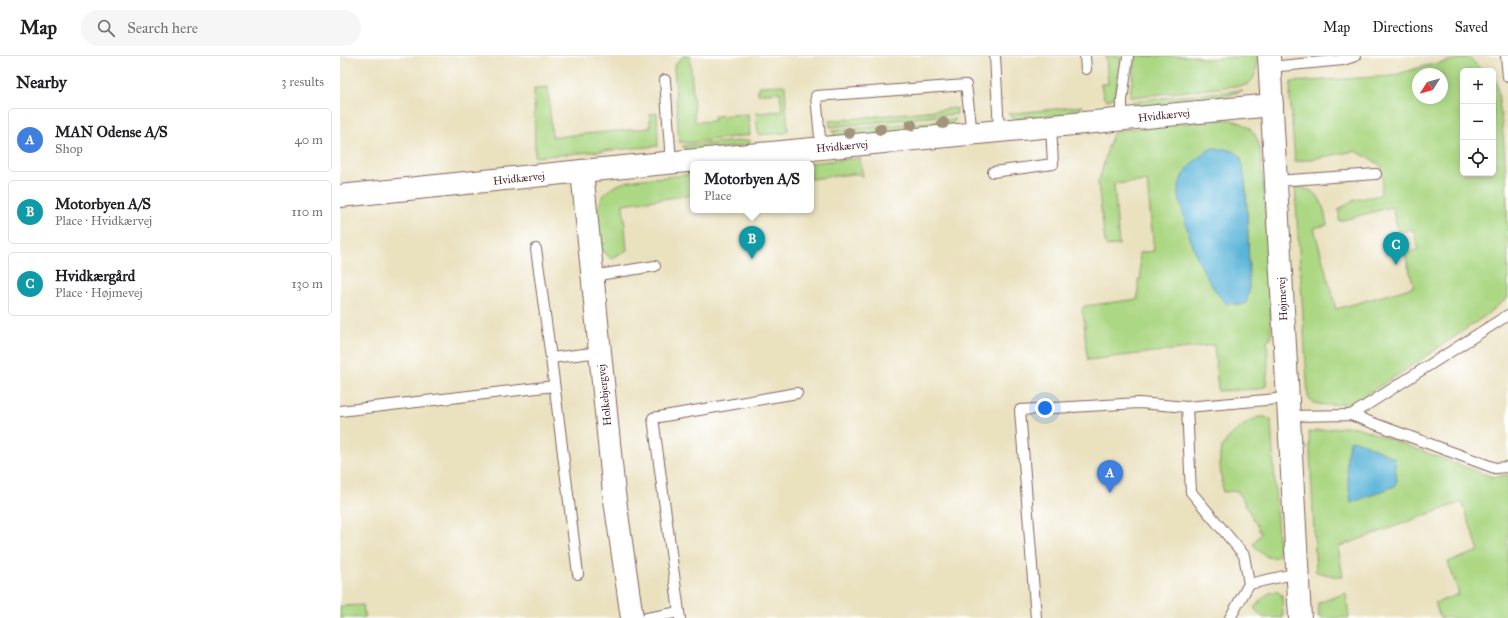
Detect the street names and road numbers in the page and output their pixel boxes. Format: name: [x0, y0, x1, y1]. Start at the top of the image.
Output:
street label: Hvidkærvej: [1138, 106, 1191, 125]
street label: Hvidkærvej: [816, 138, 869, 155]
street label: Hvidkærvej: [493, 169, 546, 188]
street label: Højmevej: [1275, 277, 1290, 321]
street label: Holkebjergvej: [595, 363, 614, 426]

